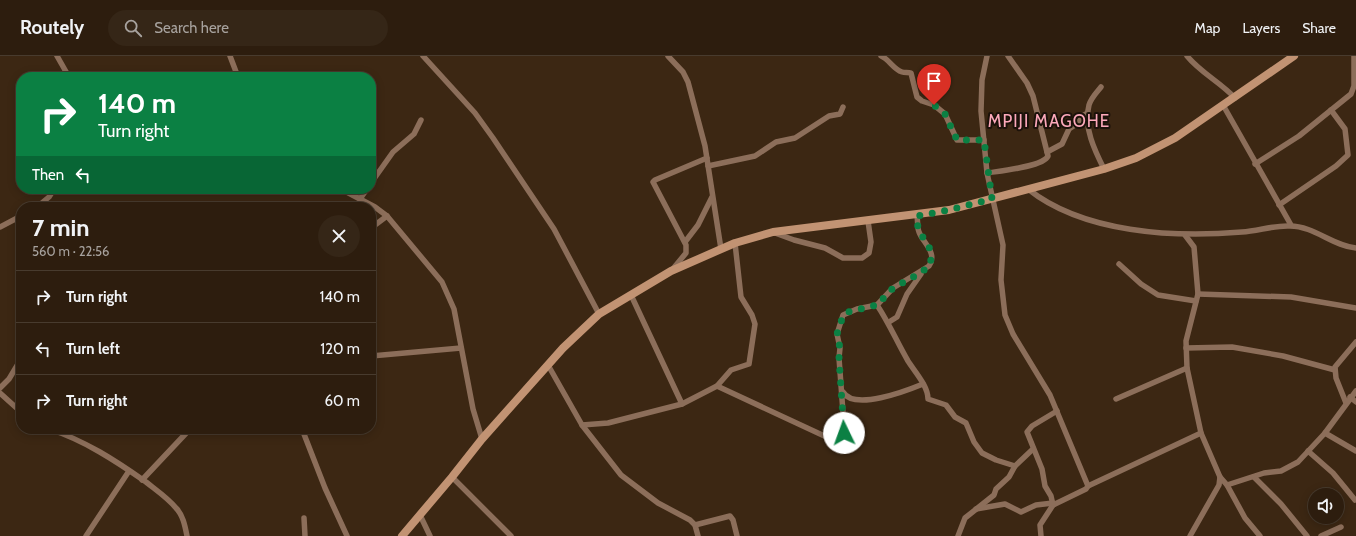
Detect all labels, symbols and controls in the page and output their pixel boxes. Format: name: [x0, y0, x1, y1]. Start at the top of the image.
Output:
search box: [108, 10, 388, 46]
text: Routely: [20, 16, 84, 39]
icon: search: [122, 17, 144, 39]
text: Search here: [154, 19, 229, 37]
text: Map: [1195, 19, 1220, 37]
text: Layers: [1242, 19, 1280, 37]
text: Share: [1302, 19, 1336, 37]
pin: [917, 64, 951, 105]
icon: arrive: [923, 70, 945, 92]
text: 140 m: [98, 86, 176, 120]
icon: right: [32, 88, 84, 140]
district label: MPIJI MAGOHE: [988, 111, 1110, 131]
text: Turn right: [98, 120, 169, 142]
icon: left: [72, 164, 94, 186]
text: Then: [32, 166, 64, 184]
text: 7 min: [32, 213, 90, 242]
button: close: [318, 215, 360, 257]
text: 560 m · 22:56: [32, 243, 110, 259]
icon: right: [32, 286, 54, 308]
text: Turn right: [66, 288, 127, 306]
text: 140 m: [319, 288, 360, 306]
icon: left: [32, 338, 54, 360]
text: Turn left: [66, 340, 120, 358]
text: 120 m: [320, 340, 360, 358]
icon: right: [32, 390, 54, 412]
text: Turn right: [66, 392, 127, 410]
text: 60 m: [324, 392, 360, 410]
position arrow: [823, 412, 865, 454]
map controls: [1308, 488, 1344, 524]
button: sound: [1308, 488, 1344, 524]

